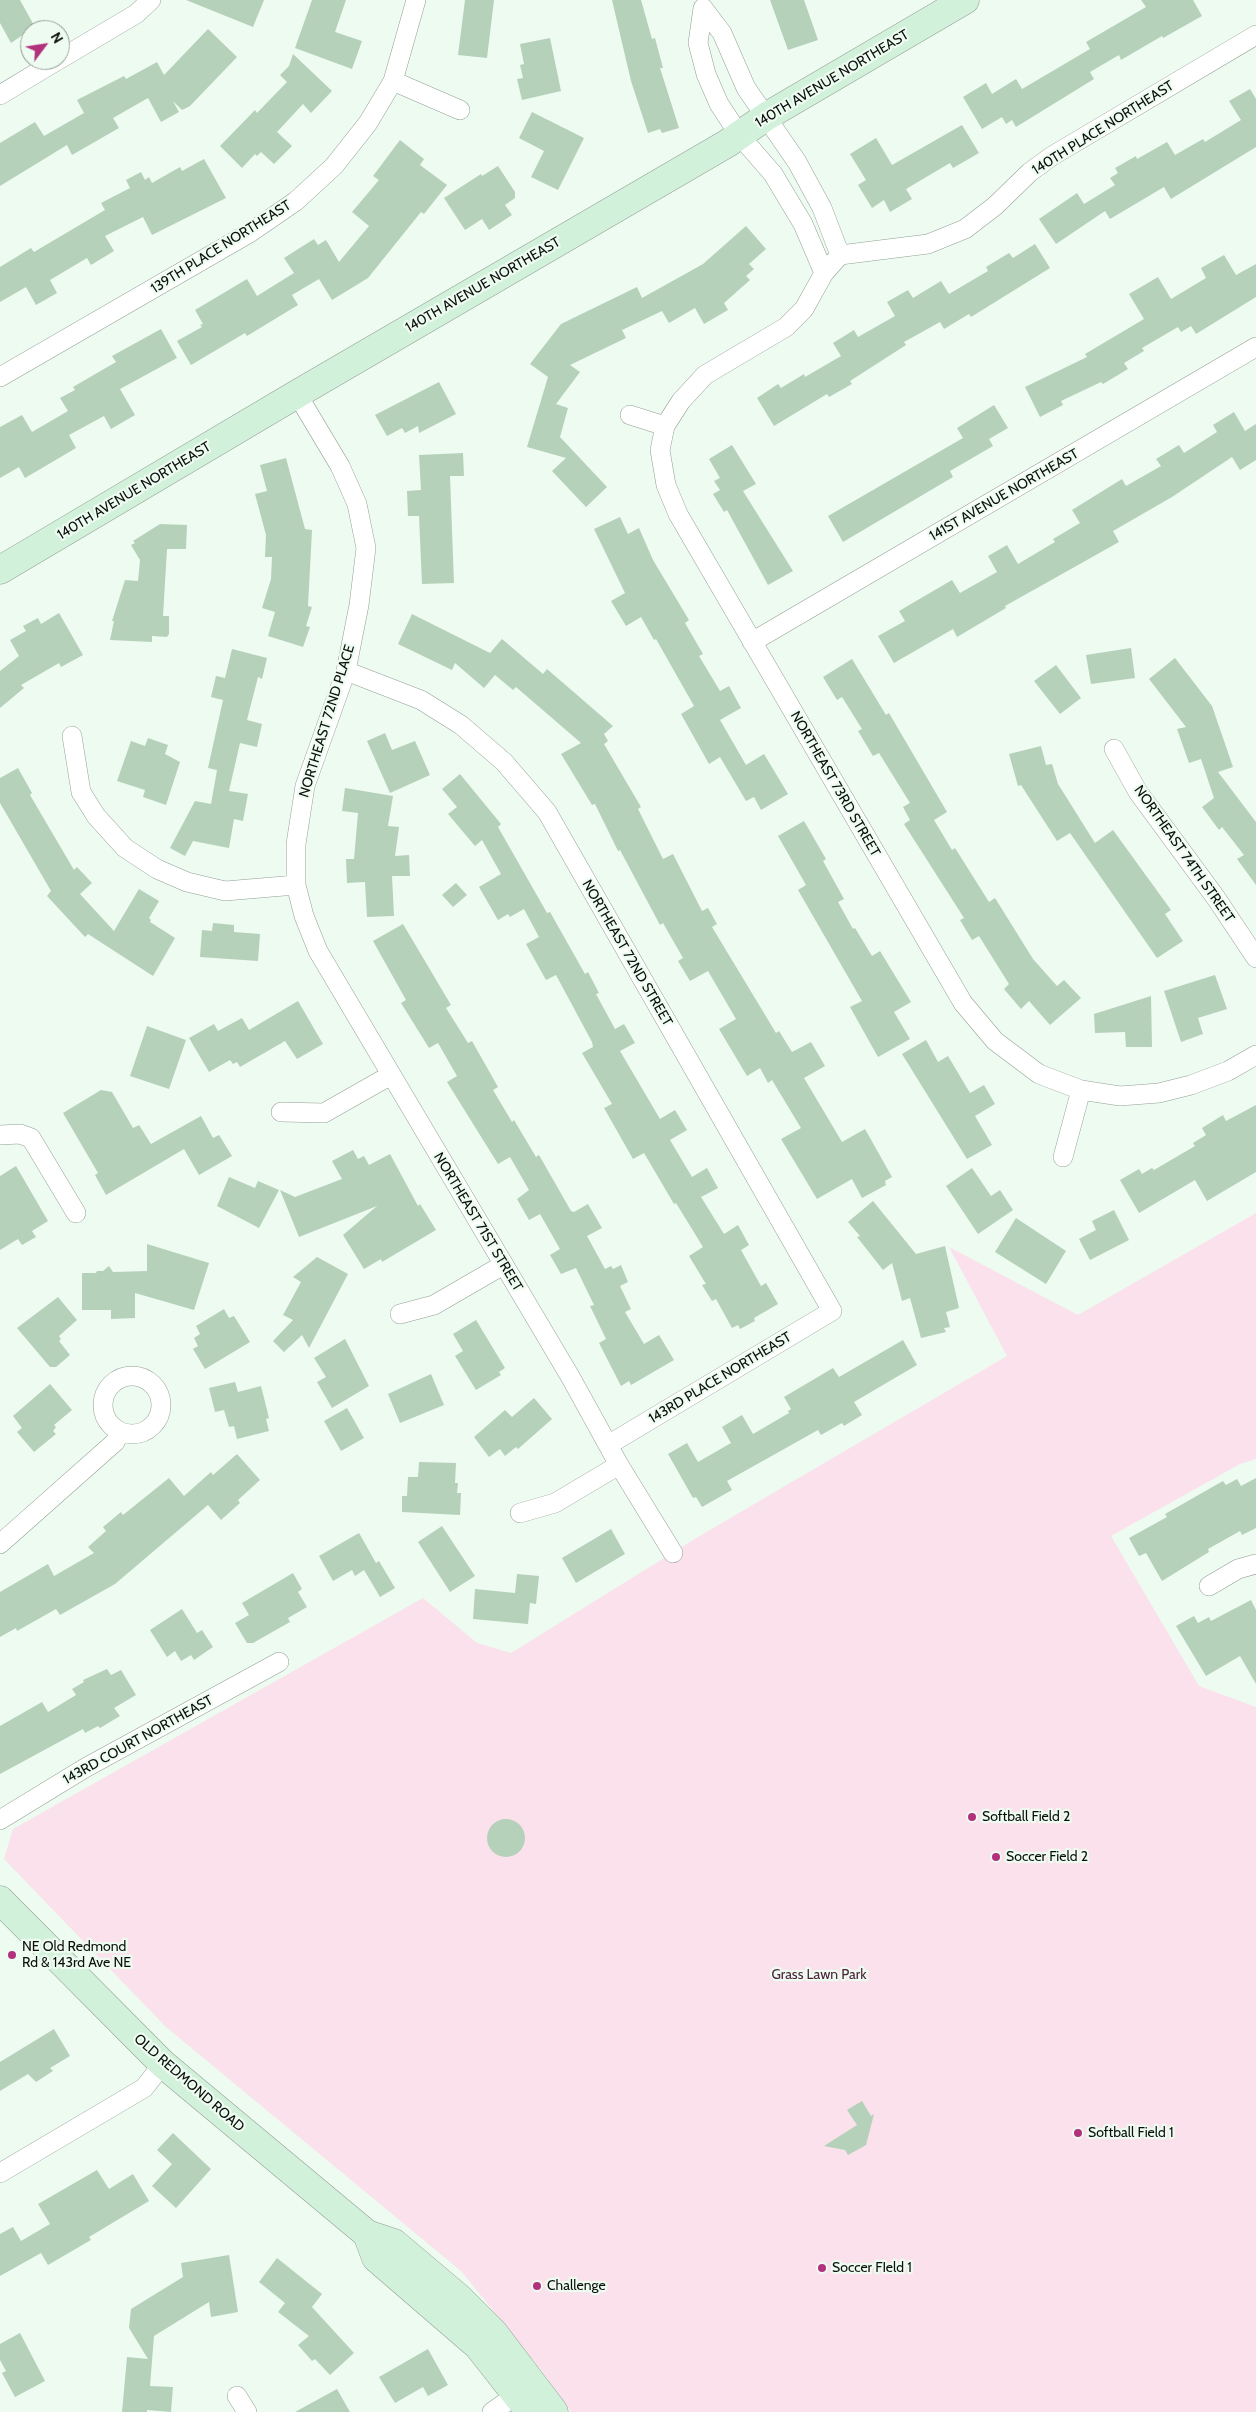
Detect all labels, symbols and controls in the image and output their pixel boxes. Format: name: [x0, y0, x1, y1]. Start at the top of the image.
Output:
north arrow: [20, 20, 70, 70]
street label: 140TH AVENUE NORTHEAST: [752, 26, 912, 132]
text: N: [47, 29, 67, 47]
street label: 140TH PLACE NORTHEAST: [1029, 77, 1177, 179]
street label: 139TH PLACE NORTHEAST: [148, 197, 294, 297]
street label: 140TH AVENUE NORTHEAST: [403, 234, 563, 336]
street label: 140TH AVENUE NORTHEAST: [54, 438, 214, 544]
street label: 141ST AVENUE NORTHEAST: [926, 445, 1082, 545]
street label: NORTHEAST 72ND PLACE: [296, 643, 358, 799]
street label: NORTHEAST 73RD STREET: [787, 708, 883, 860]
street label: NORTHEAST 74TH STREET: [1130, 782, 1238, 926]
street label: NORTHEAST 72ND STREET: [578, 877, 676, 1029]
street label: NORTHEAST 71ST STREET: [430, 1150, 526, 1294]
street label: 143RD PLACE NORTHEAST: [646, 1329, 794, 1427]
street label: 143RD COURT NORTHEAST: [60, 1692, 216, 1788]
place label: Softball Field 2: [982, 1809, 1070, 1825]
marker: Softball Field 2: [966, 1811, 978, 1823]
place label: Soccer Field 2: [1006, 1849, 1088, 1865]
marker: Soccer Field 2: [990, 1851, 1002, 1863]
place label: NE Old Redmond Rd & 143rd Ave NE: [22, 1939, 131, 1971]
marker: NE Old Redmond Rd & 143rd Ave NE: [6, 1949, 18, 1961]
park label: Grass Lawn Park: [771, 1967, 867, 1983]
street label: OLD REDMOND ROAD: [130, 2031, 248, 2135]
place label: Softball Field 1: [1088, 2125, 1173, 2141]
marker: Softball Field 1: [1072, 2127, 1084, 2139]
place label: Soccer FIeld 1: [832, 2260, 912, 2276]
marker: Soccer FIeld 1: [816, 2262, 828, 2274]
place label: Challenge: [547, 2278, 606, 2294]
marker: Challenge: [531, 2280, 543, 2292]

